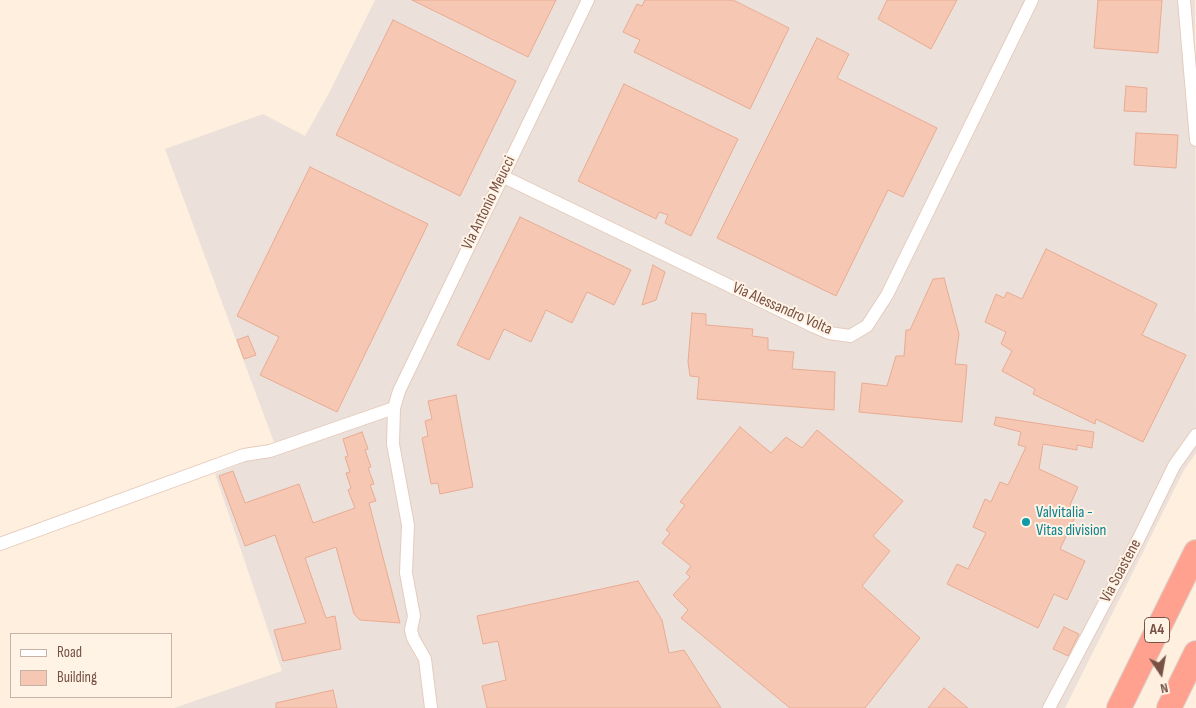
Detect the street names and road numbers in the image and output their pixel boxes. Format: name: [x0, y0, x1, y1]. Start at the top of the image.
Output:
street label: Via Antonio Meucci: [458, 153, 520, 253]
street label: Via Alessandro Volta: [729, 278, 835, 340]
street label: Via Soastene: [1096, 536, 1146, 606]
road number: A4: [1144, 618, 1170, 642]

